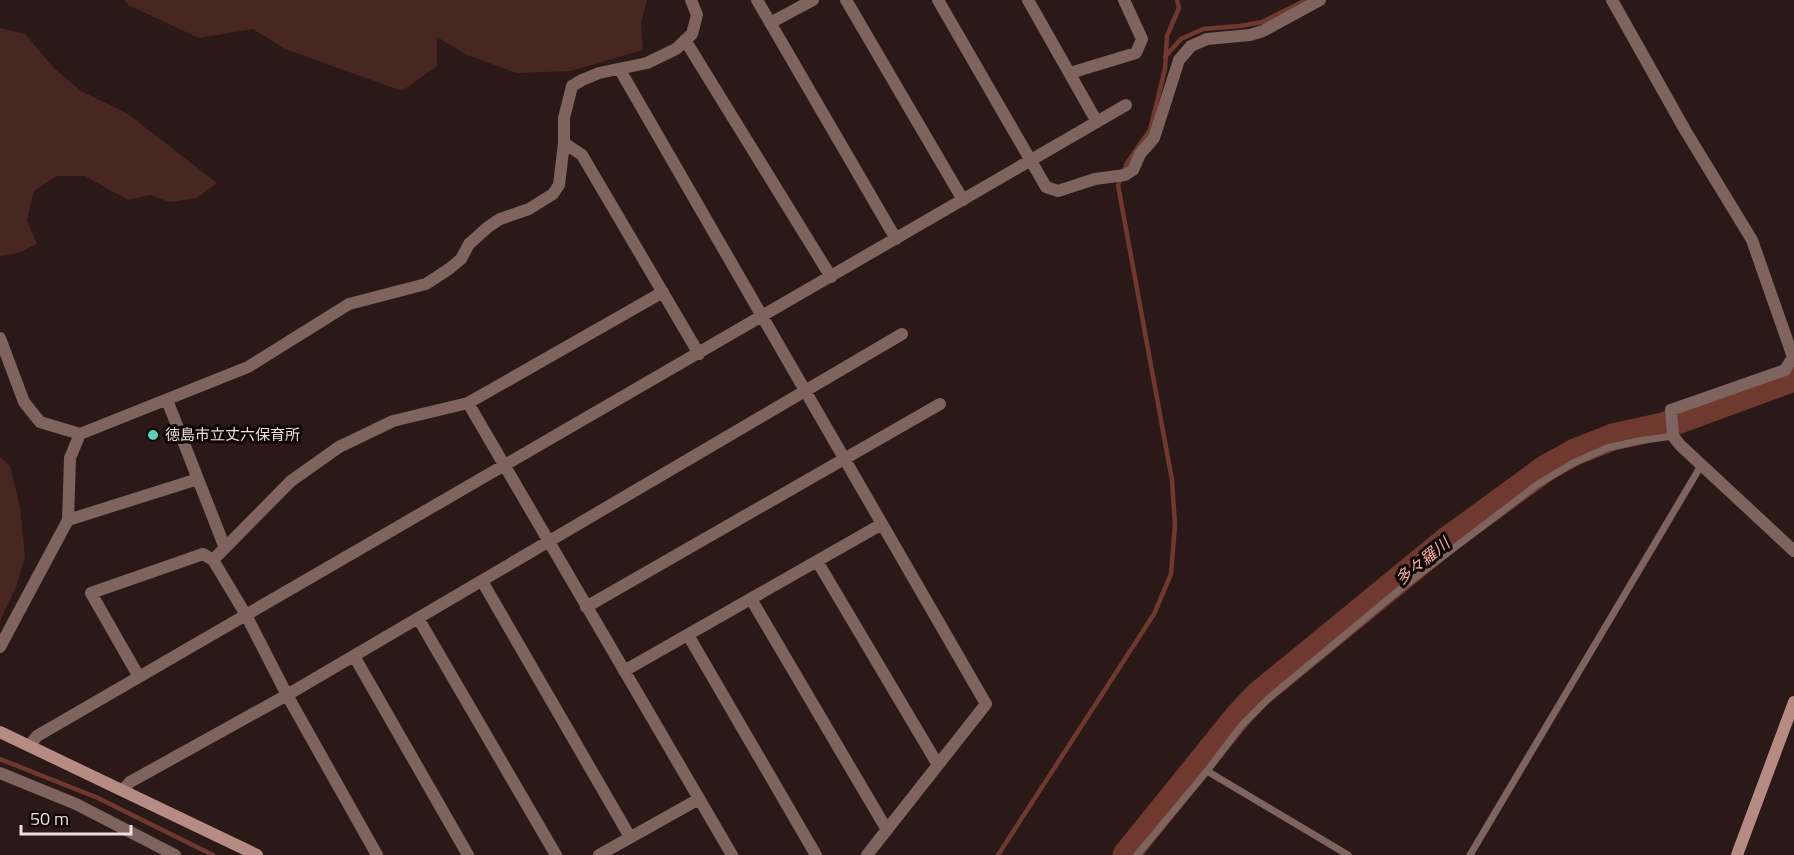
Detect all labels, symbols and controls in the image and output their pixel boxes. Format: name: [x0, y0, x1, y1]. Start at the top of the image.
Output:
place label: 徳島市立丈六保育所: [165, 423, 300, 446]
marker: 徳島市立丈六保育所: [146, 428, 160, 442]
water label: 多々羅川: [1390, 530, 1456, 590]
scale bar: [21, 798, 130, 836]
text: 50 m: [30, 805, 69, 832]

